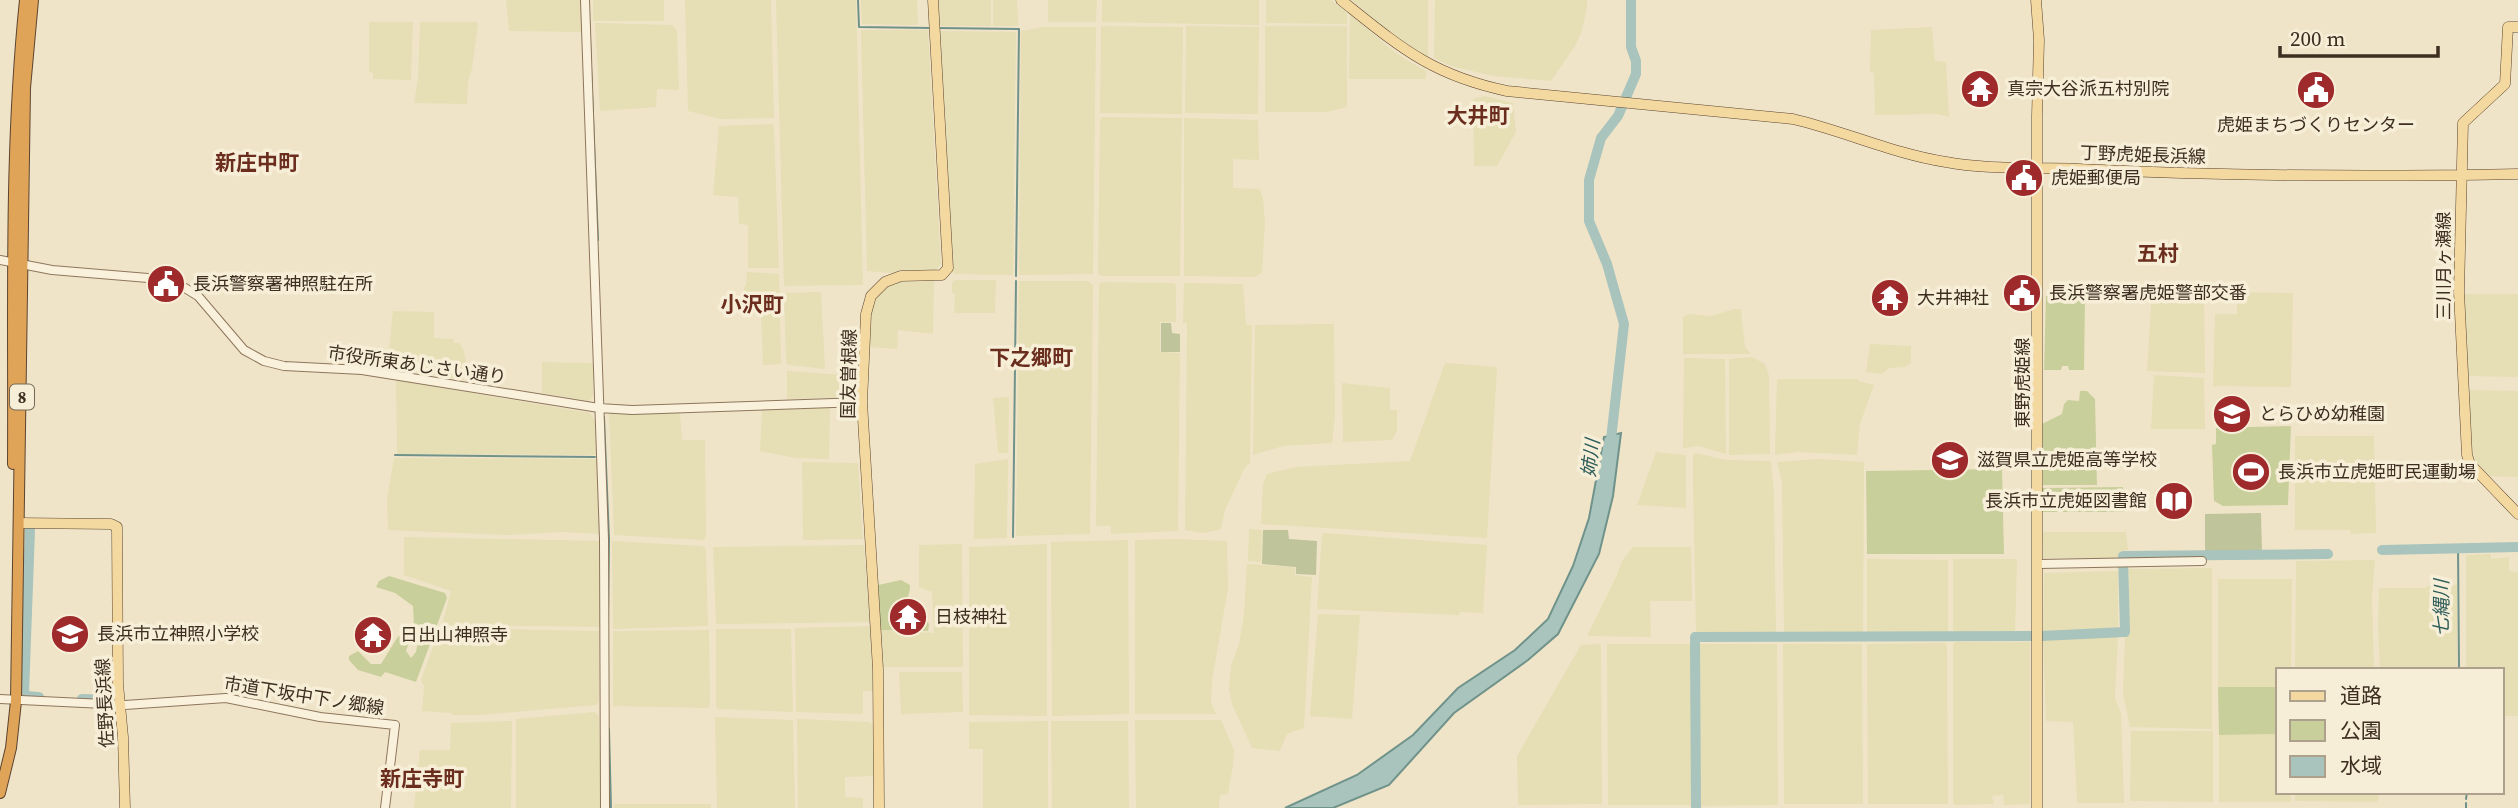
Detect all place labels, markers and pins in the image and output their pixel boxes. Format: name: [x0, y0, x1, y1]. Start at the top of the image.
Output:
temple icon: 真宗大谷派五村別院: [1959, 68, 2001, 110]
public building icon: 虎姫まちづくりセンター: [2295, 69, 2337, 111]
place label: 真宗大谷派五村別院: [2007, 76, 2169, 101]
place label: 虎姫まちづくりセンター: [2217, 112, 2415, 137]
public building icon: 虎姫郵便局: [2003, 157, 2045, 199]
place label: 虎姫郵便局: [2051, 165, 2141, 190]
public building icon: 長浜警察署神照駐在所: [145, 263, 187, 305]
place label: 長浜警察署神照駐在所: [193, 271, 373, 296]
public building icon: 長浜警察署虎姫警部交番: [2001, 272, 2043, 314]
temple icon: 大井神社: [1869, 277, 1911, 319]
place label: 長浜警察署虎姫警部交番: [2049, 280, 2247, 305]
place label: 大井神社: [1917, 285, 1989, 310]
school or university icon: とらひめ幼稚園: [2211, 393, 2253, 435]
place label: とらひめ幼稚園: [2259, 401, 2385, 426]
school or university icon: 滋賀県立虎姫高等学校: [1929, 439, 1971, 481]
place label: 滋賀県立虎姫高等学校: [1977, 447, 2157, 472]
sports icon: 長浜市立虎姫町民運動場: [2230, 451, 2272, 493]
place label: 長浜市立虎姫町民運動場: [2278, 459, 2476, 484]
library icon: 長浜市立虎姫図書館: [2153, 480, 2195, 522]
place label: 長浜市立虎姫図書館: [1985, 488, 2147, 513]
temple icon: 日枝神社: [887, 596, 929, 638]
place label: 日枝神社: [935, 604, 1007, 629]
school or university icon: 長浜市立神照小学校: [49, 613, 91, 655]
temple icon: 日出山神照寺: [352, 614, 394, 656]
place label: 長浜市立神照小学校: [97, 621, 259, 646]
place label: 日出山神照寺: [400, 622, 508, 647]

